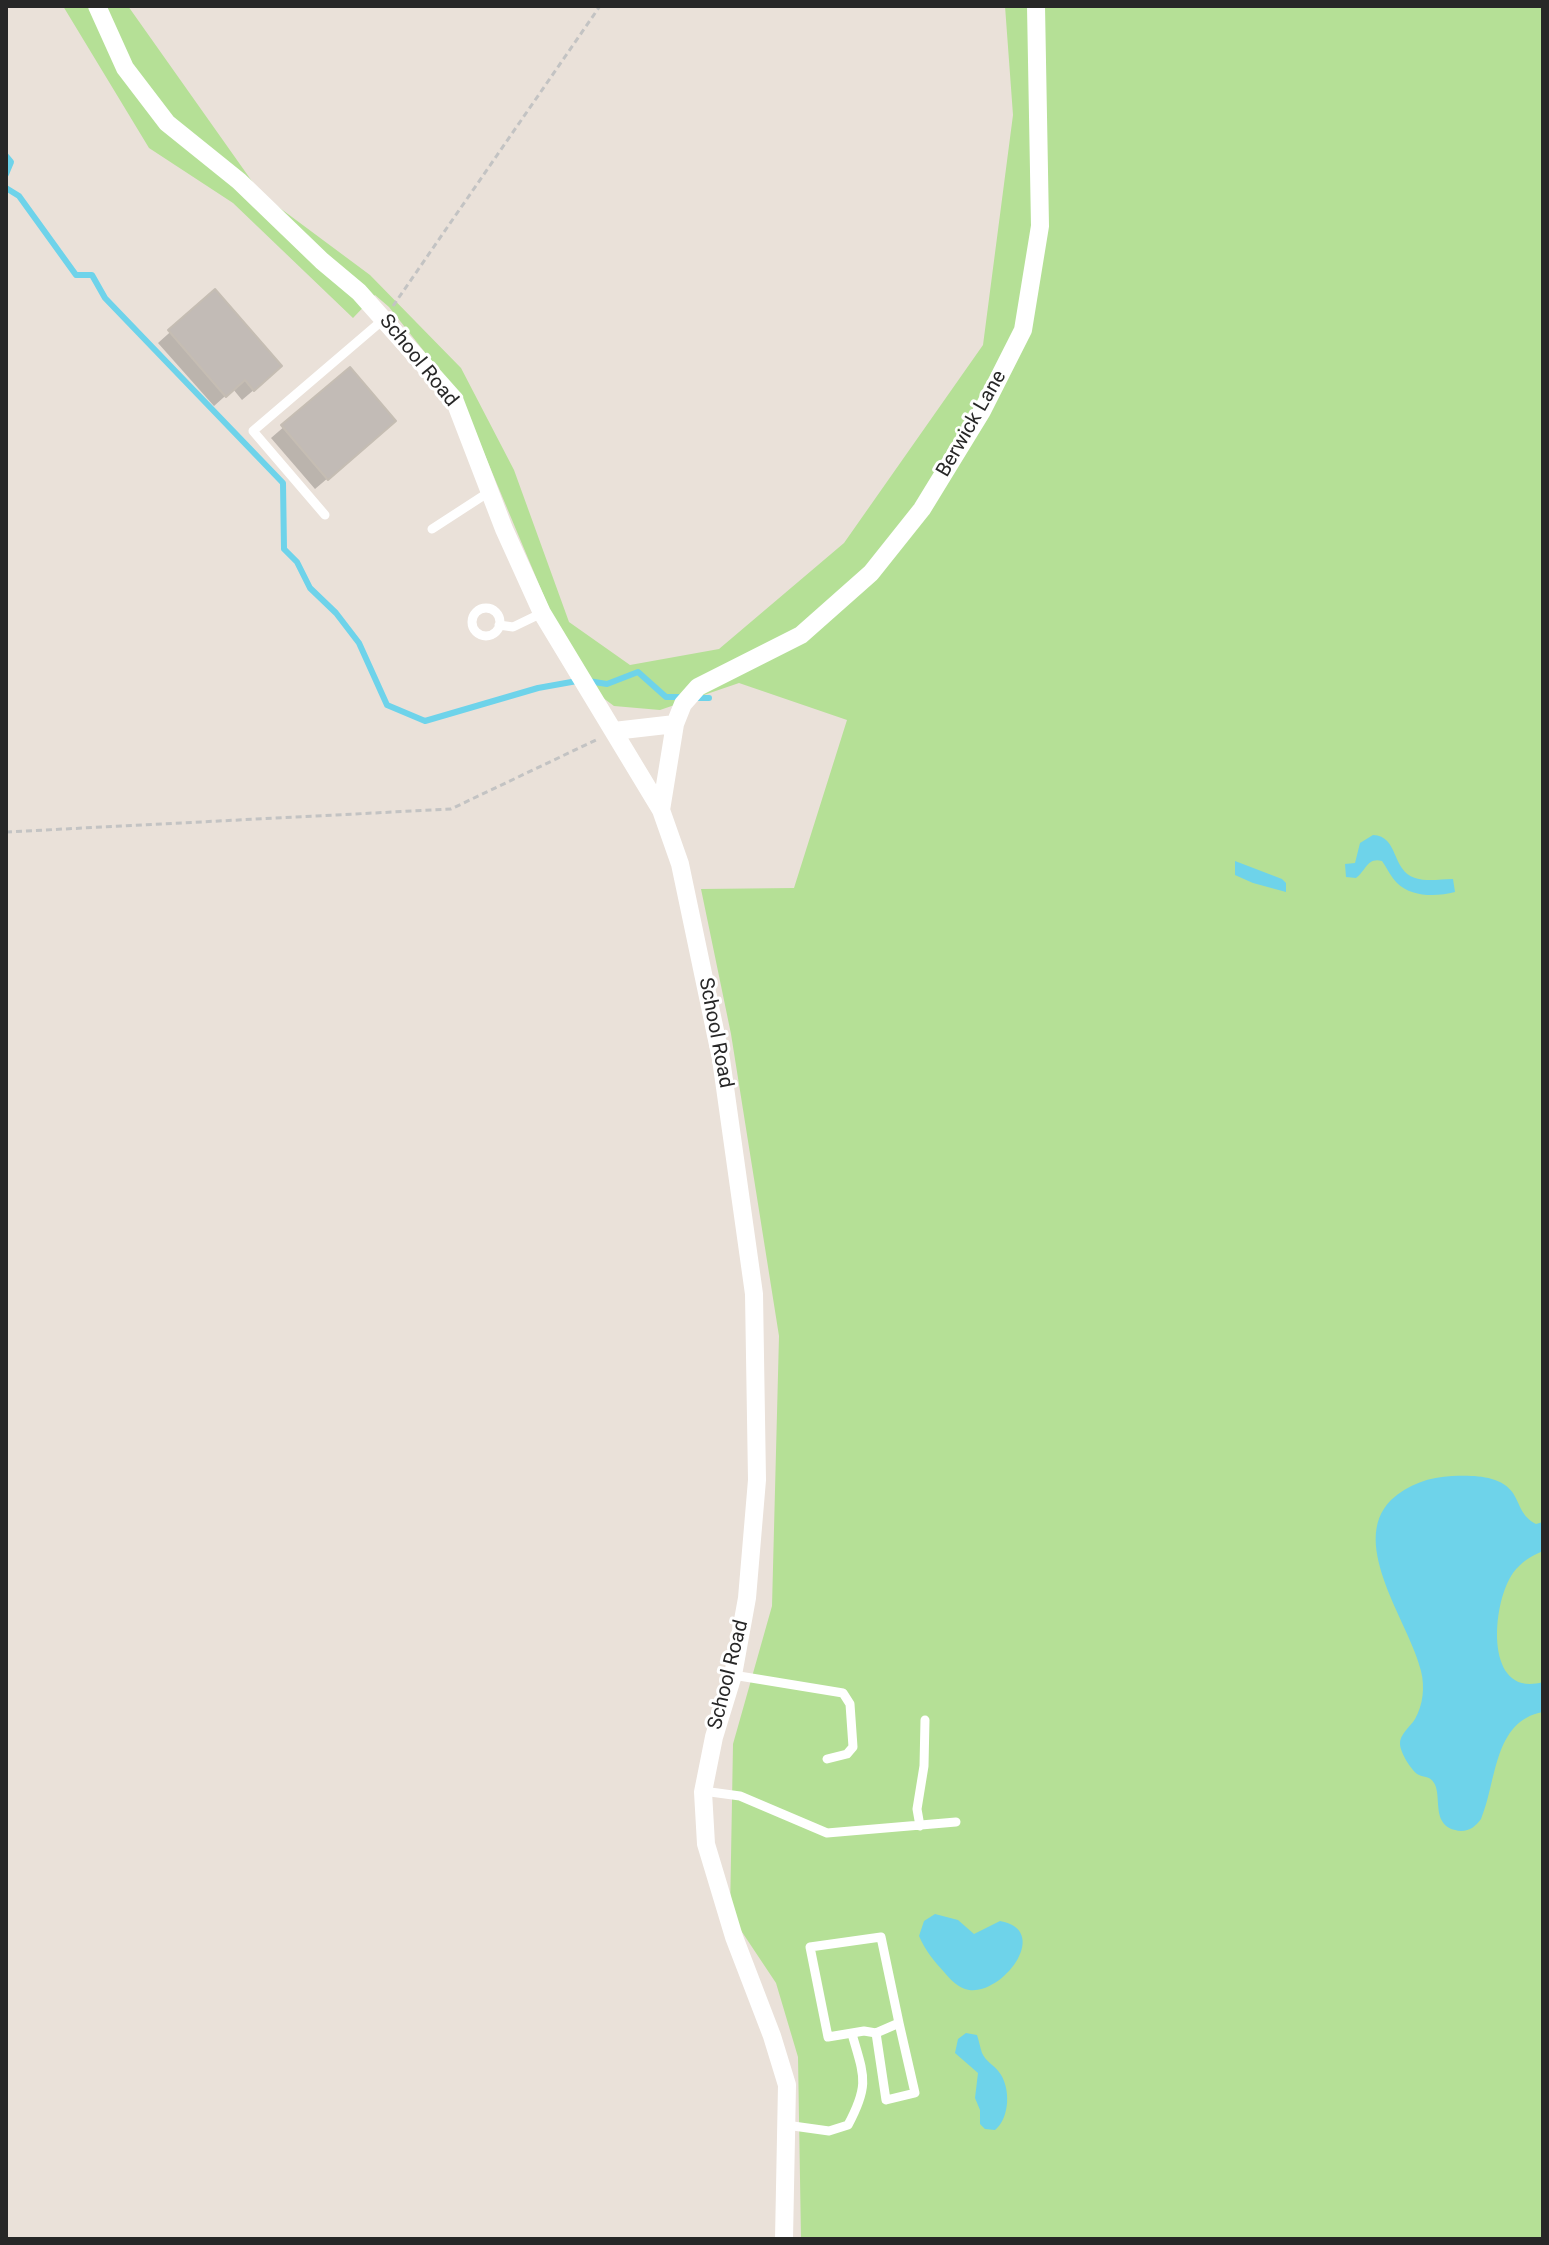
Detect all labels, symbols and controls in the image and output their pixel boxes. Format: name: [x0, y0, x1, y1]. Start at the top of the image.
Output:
street label: School Road: [373, 310, 463, 412]
street label: Berwick Lane: [932, 367, 1012, 481]
street label: School Road: [693, 976, 737, 1090]
street label: School Road: [704, 1618, 754, 1732]

